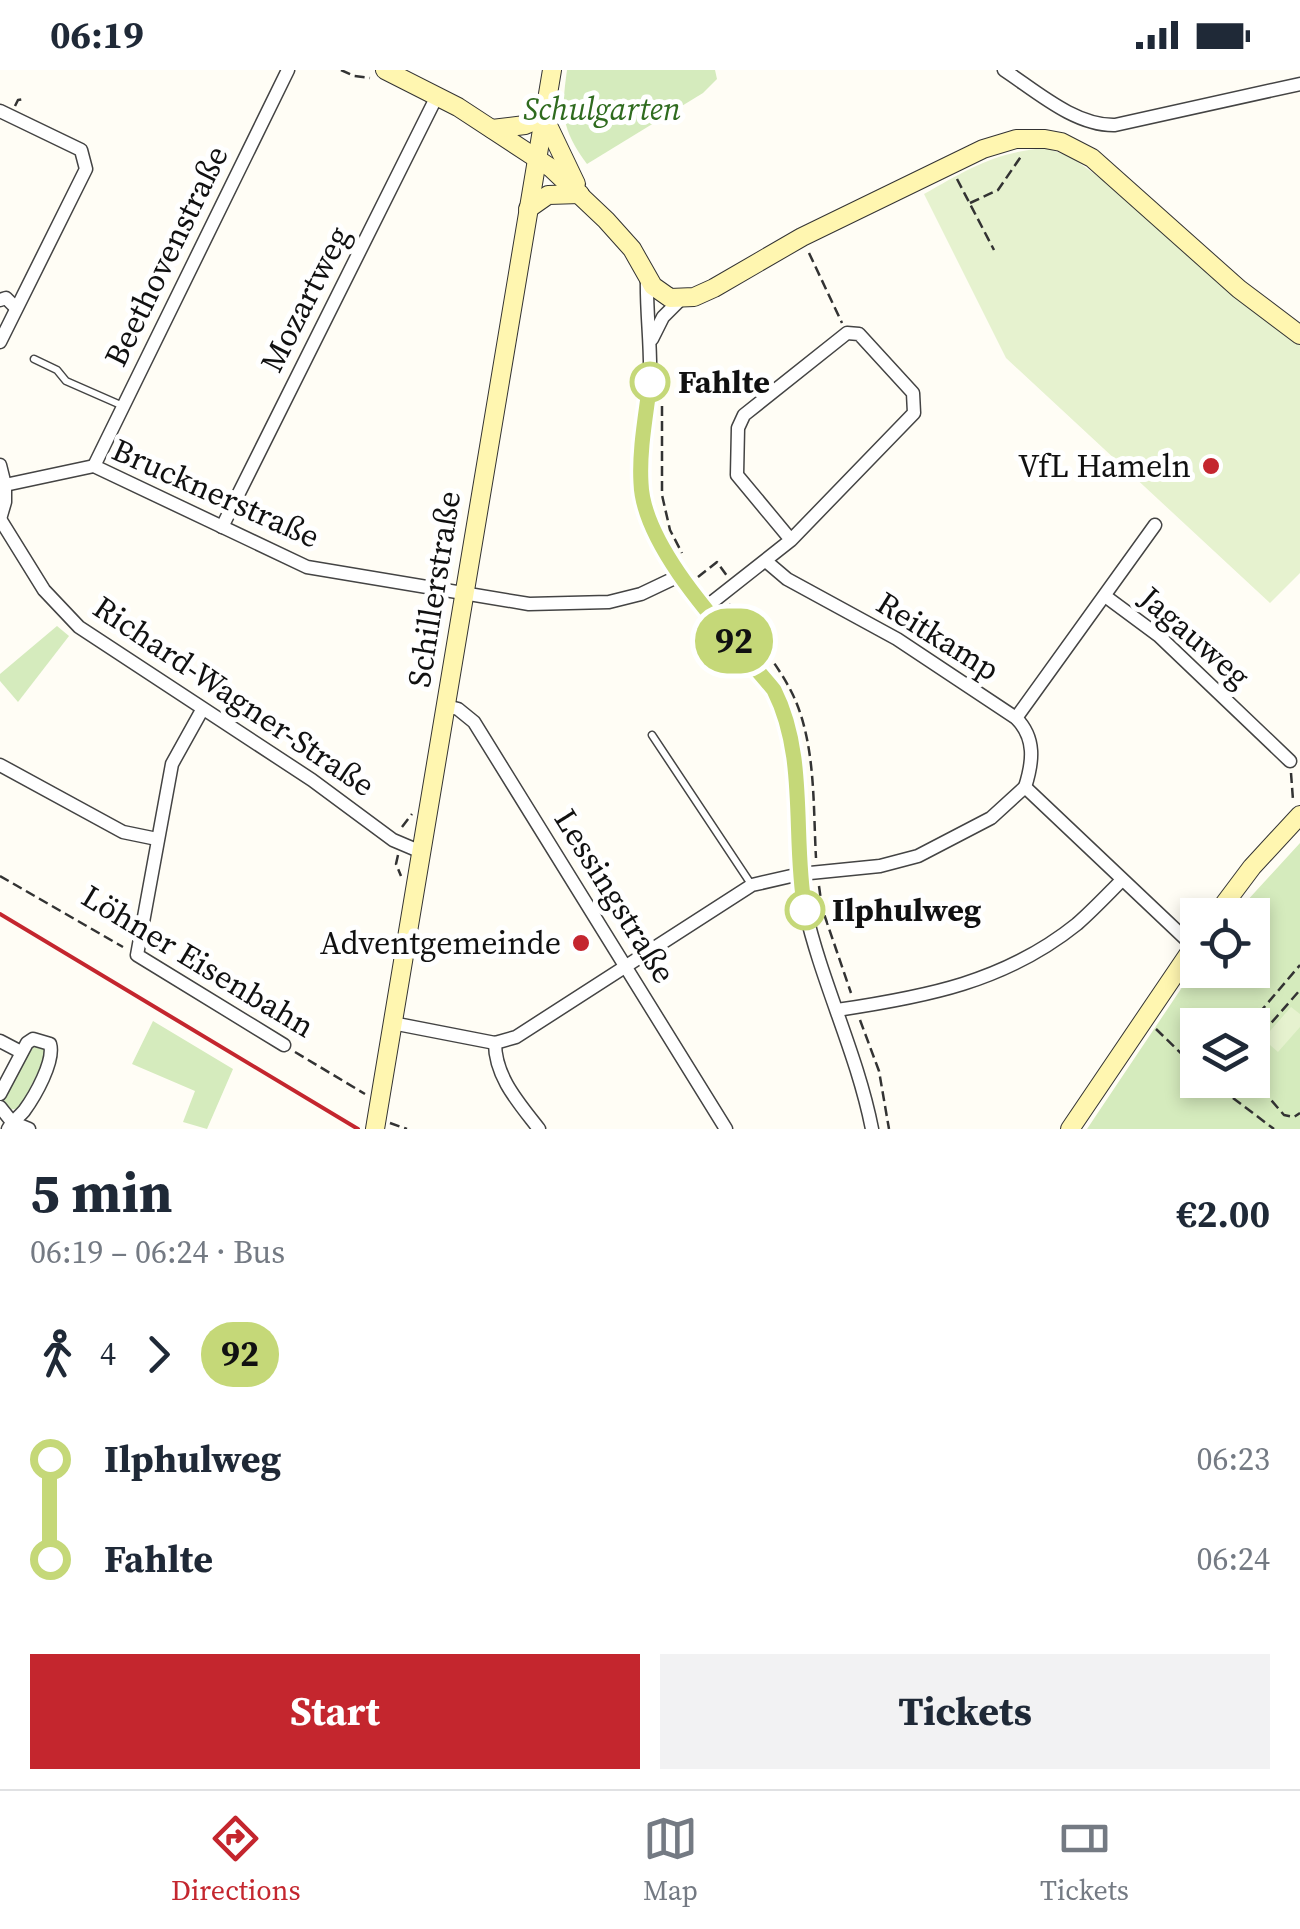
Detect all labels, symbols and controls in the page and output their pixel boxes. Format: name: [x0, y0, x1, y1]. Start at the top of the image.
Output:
text: 06:19: [50, 9, 144, 61]
park label: Schulgarten: [523, 87, 681, 131]
street label: Beethovenstraße: [94, 138, 238, 374]
street label: Mozartweg: [250, 219, 360, 379]
place label: Fahlte: [678, 360, 770, 404]
marker: Fahlte: [631, 363, 669, 401]
street label: Brucknerstraße: [105, 428, 327, 558]
place label: VfL Hameln: [1018, 444, 1191, 488]
marker: VfL Hameln: [1200, 455, 1222, 477]
street label: Schillerstraße: [397, 488, 471, 690]
street label: Jagauweg: [1129, 576, 1260, 698]
street label: Reitkamp: [868, 581, 1008, 691]
street label: Richard-Wagner-Straße: [85, 585, 383, 807]
line badge: 92: [689, 608, 779, 674]
text: 92: [715, 617, 753, 665]
street label: Lessingstraße: [544, 801, 686, 991]
street label: Löhner Eisenbahn: [73, 874, 323, 1048]
place label: Ilphulweg: [832, 888, 982, 932]
marker: Ilphulweg: [786, 891, 824, 929]
map controls: [1180, 898, 1270, 1098]
button: locate: [1180, 898, 1270, 988]
place label: Adventgemeinde: [320, 921, 561, 965]
marker: Adventgemeinde: [570, 932, 592, 954]
button: layers: [1180, 1008, 1270, 1098]
text: 5 min: [30, 1155, 173, 1230]
text: €2.00: [1176, 1188, 1270, 1240]
text: 06:19 – 06:24 · Bus: [30, 1230, 285, 1274]
icon: walk: [30, 1327, 85, 1382]
icon: forward: [131, 1327, 186, 1382]
text: 92: [221, 1330, 259, 1378]
text: 4: [100, 1332, 116, 1376]
text: Ilphulweg: [104, 1433, 281, 1485]
text: 06:23: [1196, 1437, 1270, 1481]
text: Fahlte: [104, 1533, 213, 1585]
text: 06:24: [1196, 1537, 1270, 1581]
button: Start: [30, 1654, 640, 1769]
button: Tickets: [660, 1654, 1270, 1769]
tab: Directions: [171, 1811, 301, 1909]
tab: Map: [643, 1811, 698, 1909]
tab: Tickets: [1040, 1811, 1129, 1909]

